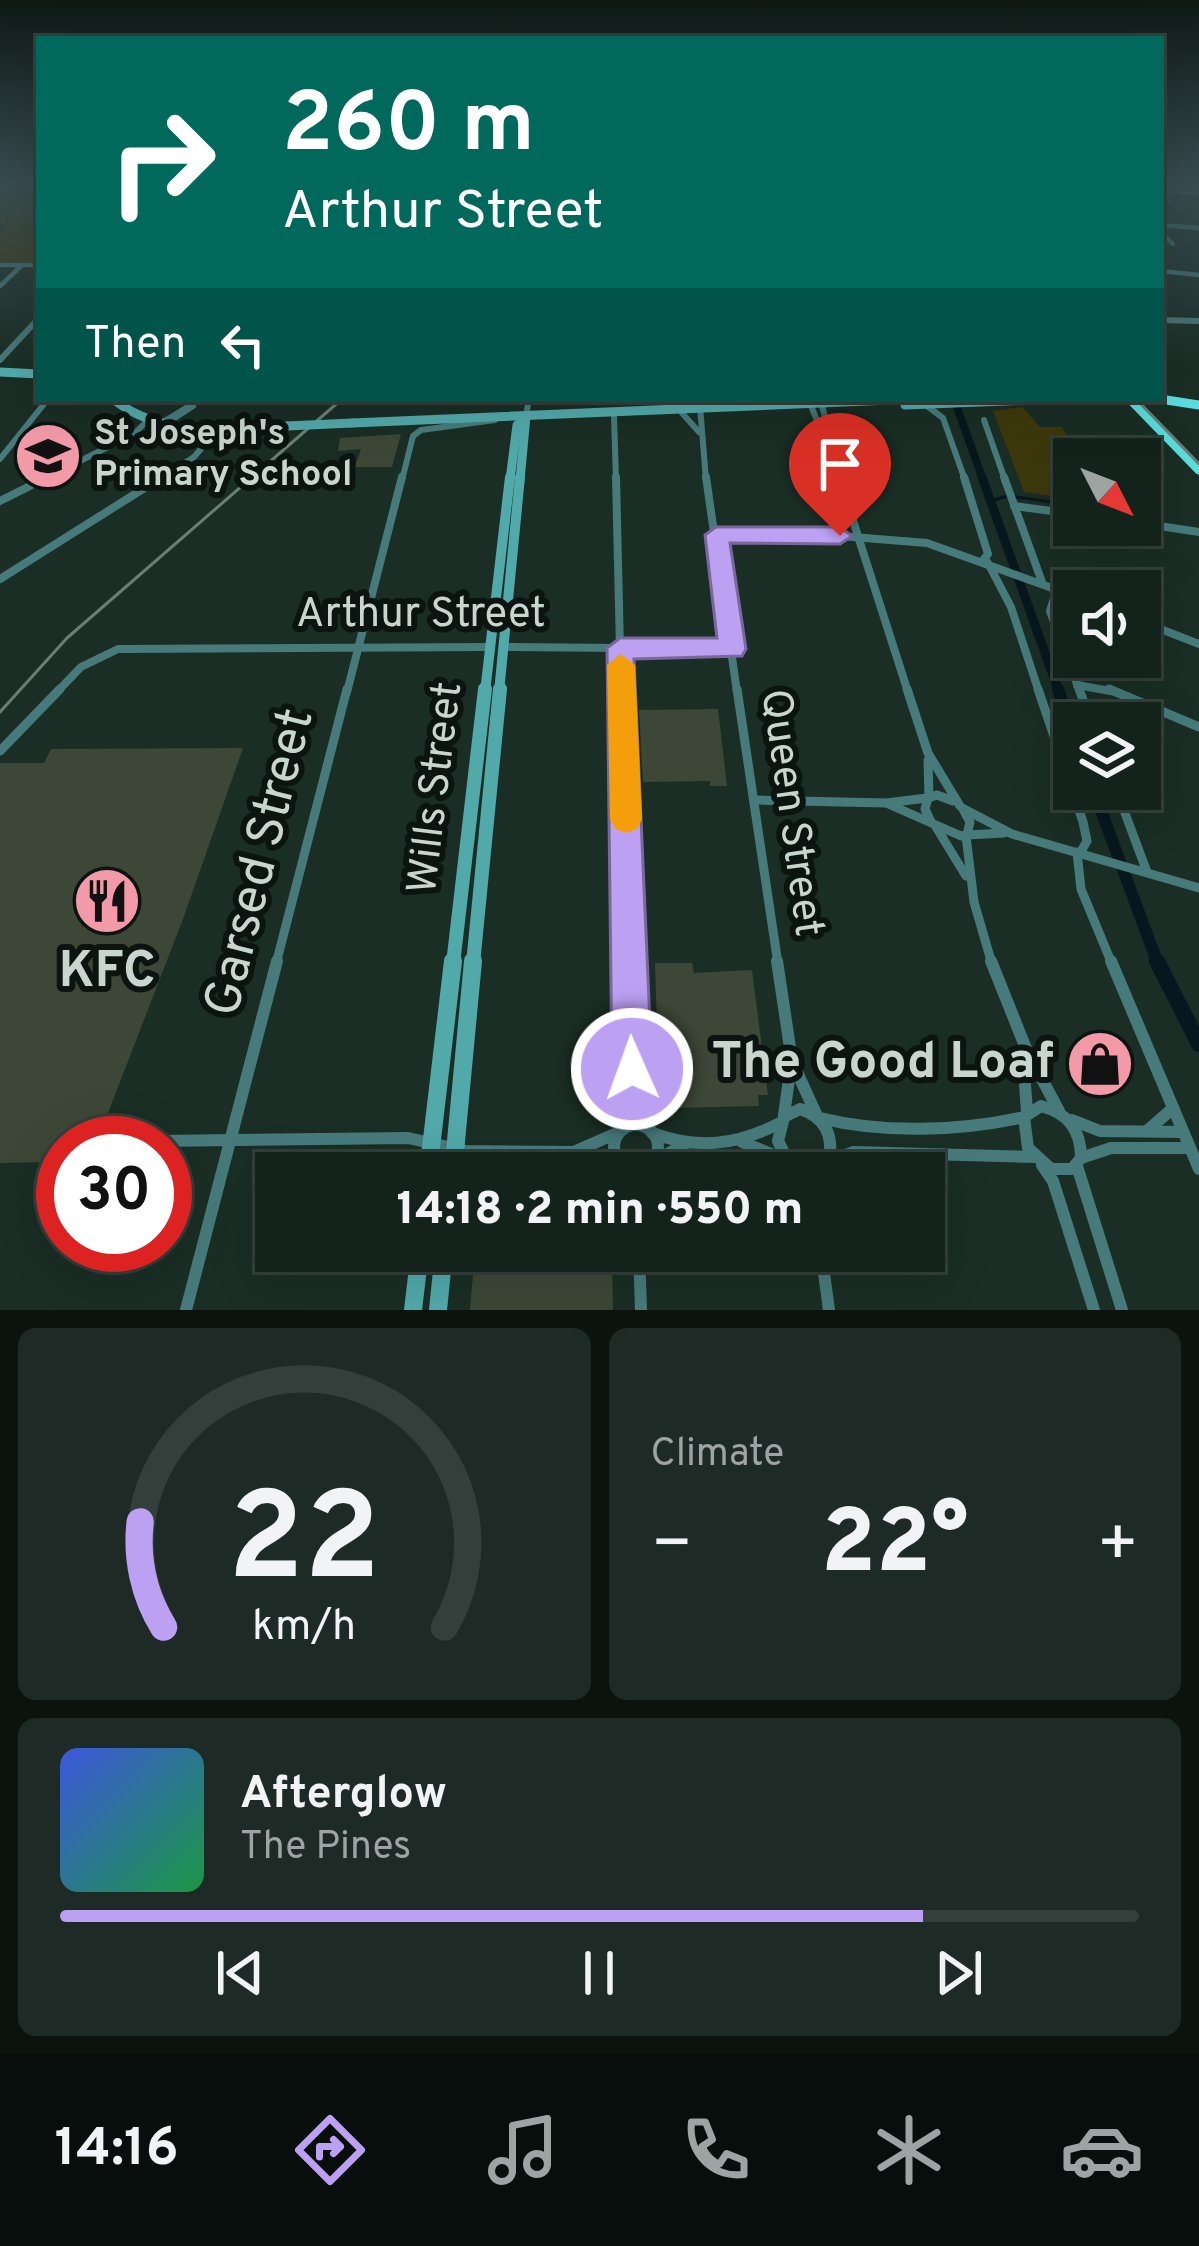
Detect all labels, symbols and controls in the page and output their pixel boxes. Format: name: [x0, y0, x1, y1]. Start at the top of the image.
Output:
text: 260 m: [282, 75, 535, 181]
icon: right: [84, 84, 240, 240]
text: Arthur Street: [282, 179, 603, 248]
icon: left: [210, 312, 276, 378]
text: Then: [84, 317, 186, 374]
place label: St Joseph's Primary School: [94, 412, 352, 499]
pin: [789, 413, 891, 536]
school or university icon: St Joseph's Primary School: [13, 421, 83, 491]
icon: arrive: [807, 431, 873, 497]
north arrow: [1053, 438, 1161, 546]
map controls: [1053, 438, 1161, 810]
button: sound: [1053, 570, 1161, 678]
street label: Arthur Street: [296, 589, 546, 642]
street label: Wills Street: [398, 679, 476, 897]
street label: Queen Street: [746, 686, 834, 940]
street label: Garsed Street: [192, 702, 332, 1024]
button: layers: [1053, 702, 1161, 810]
restaurant icon: KFC: [72, 866, 142, 936]
place label: KFC: [59, 941, 155, 1006]
position arrow: [569, 1006, 695, 1132]
shop icon: The Good Loaf: [1065, 1029, 1135, 1099]
place label: The Good Loaf: [712, 1032, 1054, 1097]
speed limit sign: 30: [36, 1116, 192, 1272]
text: 14:18 · 2 min · 550 m: [397, 1183, 803, 1240]
text: Climate: [651, 1431, 784, 1480]
text: 22: [228, 1466, 381, 1624]
text: 22°: [821, 1491, 969, 1604]
text: −: [651, 1506, 693, 1589]
text: +: [1096, 1506, 1139, 1589]
text: km/h: [252, 1601, 356, 1655]
text: Afterglow: [240, 1767, 447, 1824]
text: The Pines: [240, 1824, 411, 1873]
icon: previous: [207, 1940, 273, 2006]
icon: pause: [566, 1940, 632, 2006]
icon: next: [926, 1940, 992, 2006]
icon: directions: [288, 2108, 372, 2192]
icon: music: [481, 2108, 565, 2192]
icon: phone: [674, 2108, 758, 2192]
icon: climate: [867, 2108, 951, 2192]
icon: car: [1060, 2108, 1144, 2192]
text: 14:16: [55, 2116, 179, 2185]

